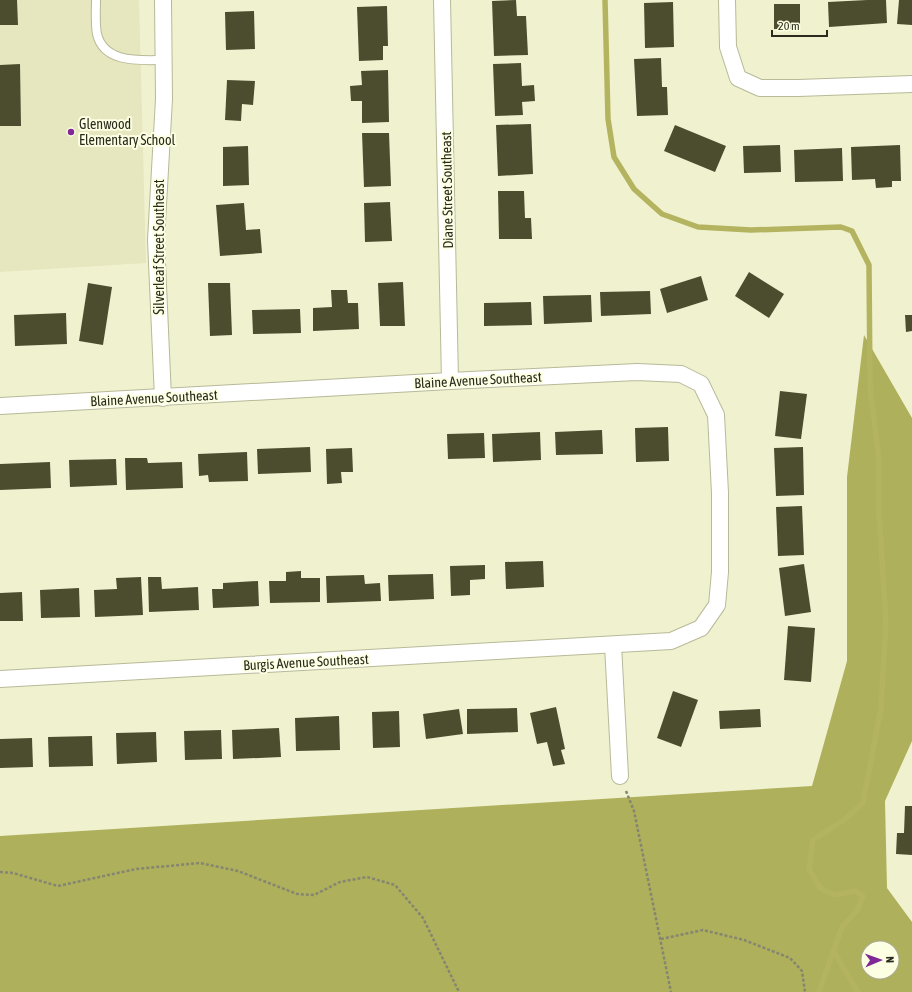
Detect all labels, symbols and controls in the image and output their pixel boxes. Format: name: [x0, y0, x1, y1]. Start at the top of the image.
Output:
scale bar: [772, 12, 827, 38]
text: 20 m: [778, 19, 800, 33]
place label: Glenwood Elementary School: [79, 116, 175, 148]
marker: Glenwood Elementary School: [66, 127, 76, 137]
street label: Diane Street Southeast: [438, 131, 456, 249]
street label: Silverleaf Street Southeast: [151, 179, 167, 315]
street label: Blaine Avenue Southeast: [414, 369, 542, 391]
street label: Blaine Avenue Southeast: [90, 387, 218, 409]
street label: Burgis Avenue Southeast: [243, 651, 369, 673]
north arrow: [860, 940, 900, 980]
text: N: [884, 956, 896, 963]

